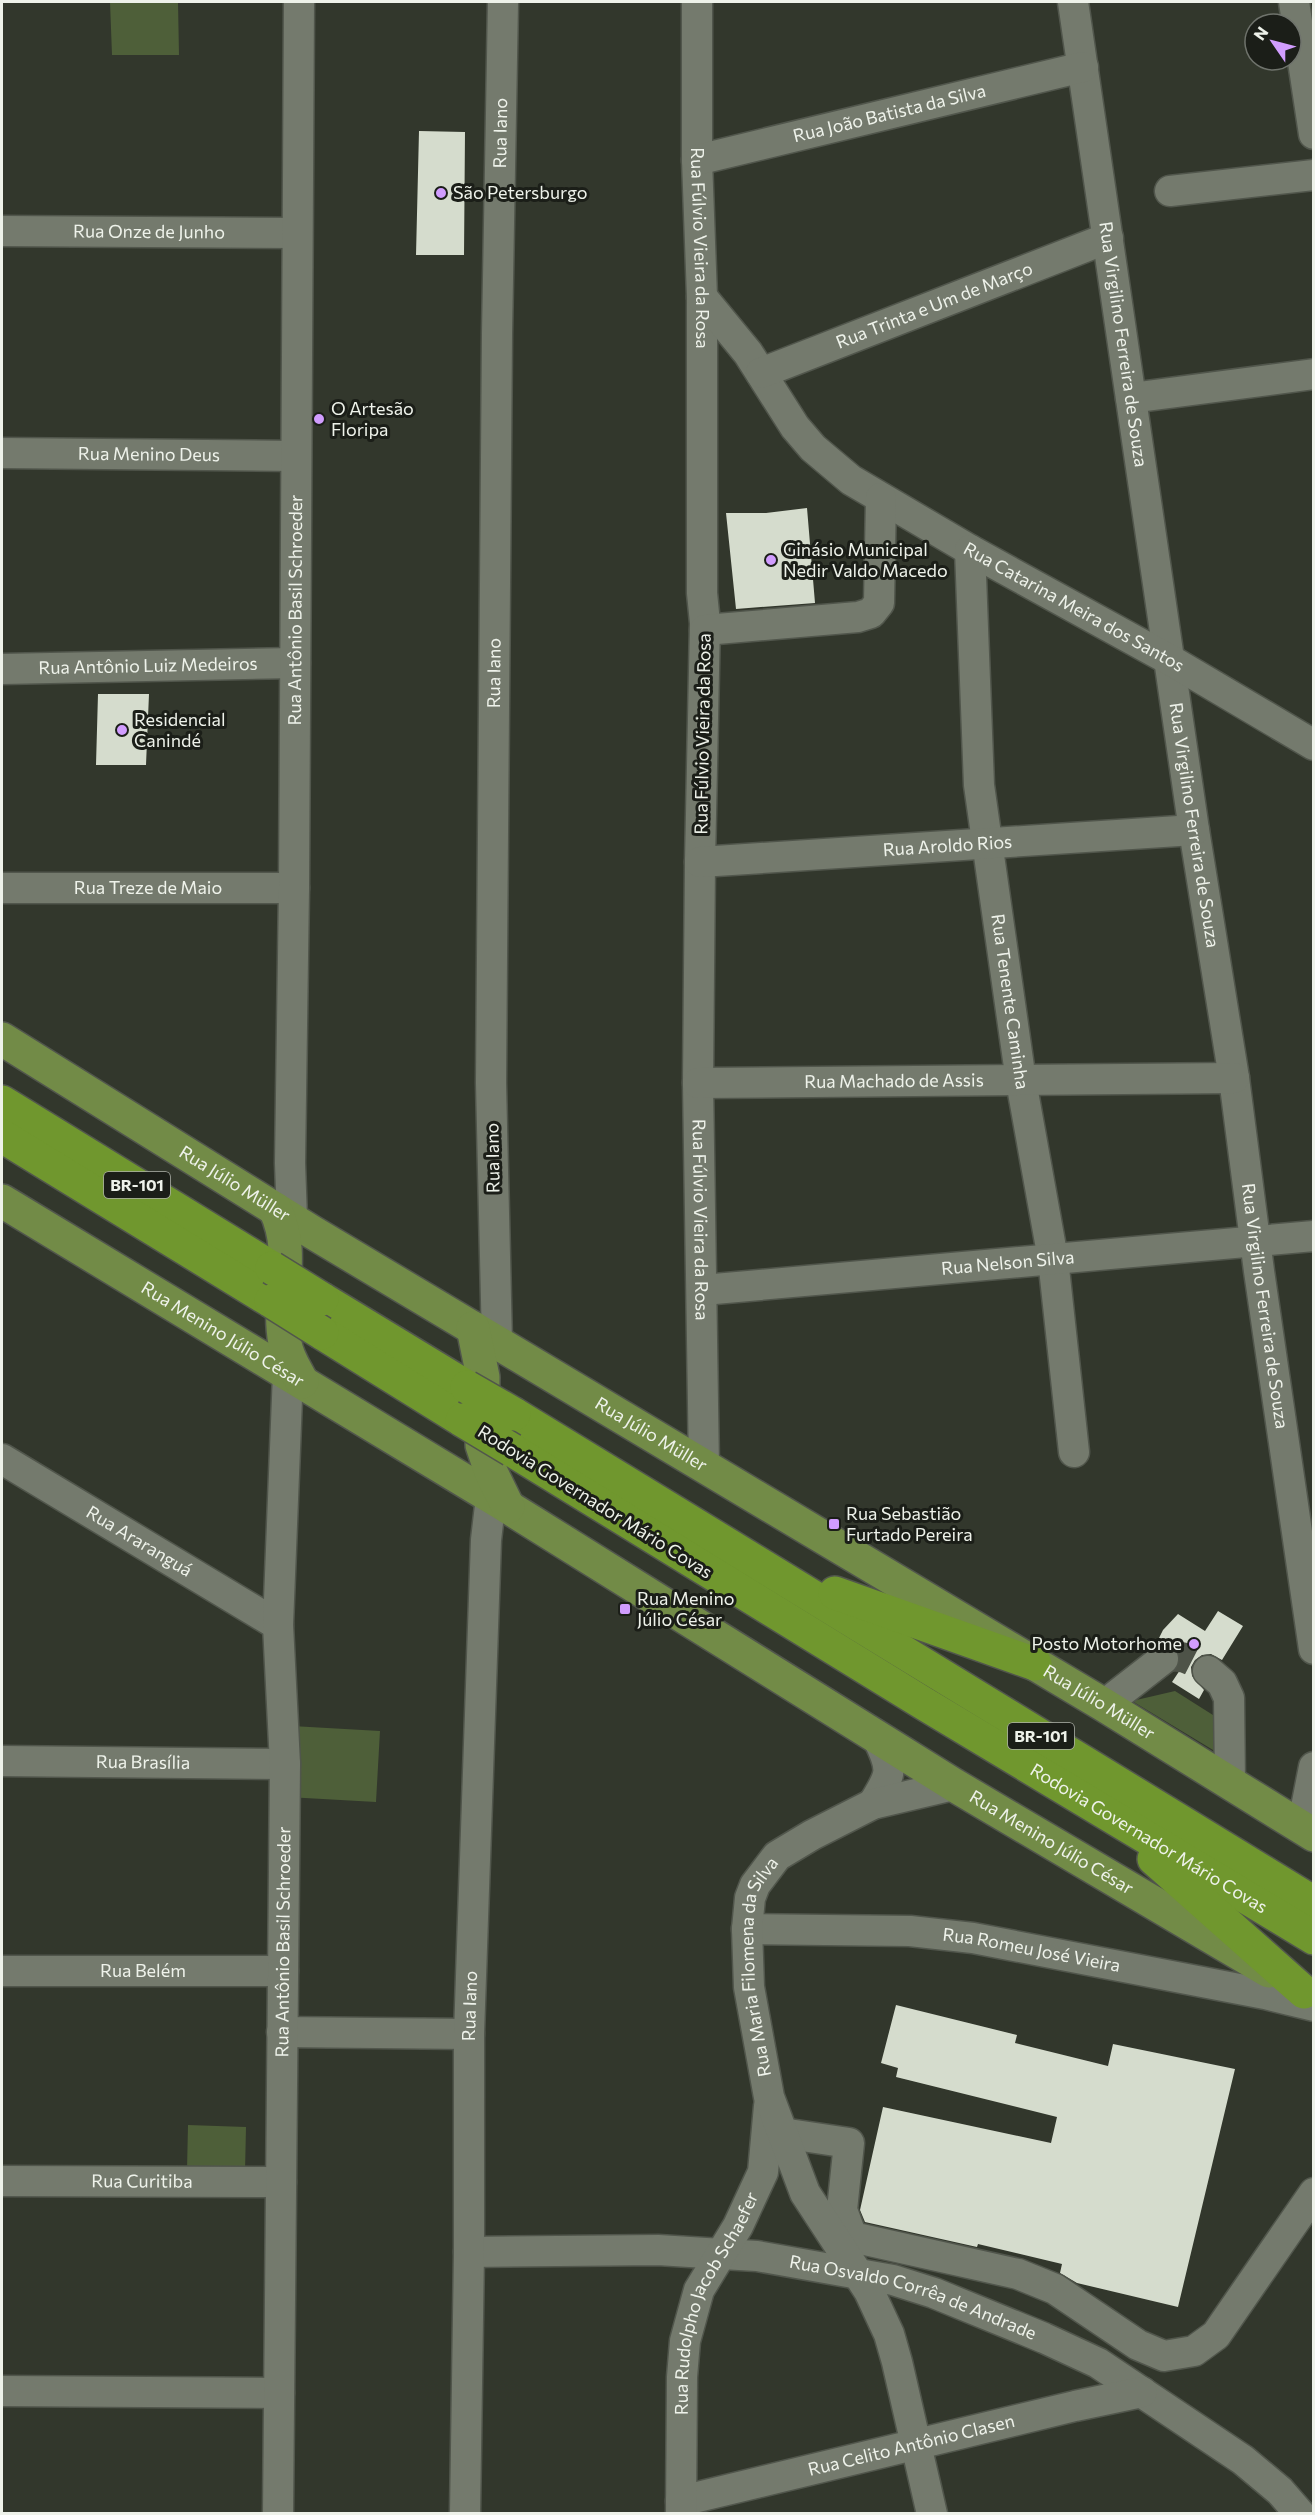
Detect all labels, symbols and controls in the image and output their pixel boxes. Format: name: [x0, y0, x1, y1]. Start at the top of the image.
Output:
north arrow: [1243, 12, 1303, 72]
text: N: [1249, 23, 1272, 43]
street label: Rua João Batista da Silva: [791, 79, 988, 146]
street label: Rua Iano: [488, 98, 511, 169]
street label: Rua Fúlvio Vieira da Rosa: [687, 147, 714, 349]
place label: São Petersburgo: [453, 181, 587, 203]
marker: São Petersburgo: [434, 186, 448, 200]
street label: Rua Onze de Junho: [73, 219, 225, 243]
street label: Rua Virgilino Ferreira de Souza: [1095, 220, 1153, 468]
street label: Rua Trinta e Um de Março: [833, 256, 1035, 353]
place label: O Artesão Floripa: [331, 397, 414, 440]
marker: O Artesão Floripa: [312, 412, 326, 426]
street label: Rua Menino Deus: [78, 442, 220, 465]
street label: Rua Antônio Basil Schroeder: [283, 495, 306, 726]
street label: Rua Catarina Meira dos Santos: [960, 537, 1189, 676]
place label: Ginásio Municipal Nedir Valdo Macedo: [783, 538, 948, 581]
marker: Ginásio Municipal Nedir Valdo Macedo: [764, 553, 778, 567]
street label: Rua Fúlvio Vieira da Rosa: [689, 633, 715, 835]
street label: Rua Iano: [482, 638, 505, 708]
street label: Rua Antônio Luiz Medeiros: [38, 652, 258, 678]
street label: Rua Virgilino Ferreira de Souza: [1165, 701, 1225, 949]
place label: Residencial Canindé: [134, 708, 226, 751]
marker: Residencial Canindé: [115, 723, 129, 737]
street label: Rua Aroldo Rios: [882, 830, 1013, 860]
street label: Rua Treze de Maio: [74, 876, 222, 898]
street label: Rua Tenente Caminha: [987, 912, 1034, 1091]
street label: Rua Machado de Assis: [804, 1068, 984, 1092]
street label: Rua Fúlvio Vieira da Rosa: [689, 1119, 714, 1321]
street label: Rua Iano: [480, 1123, 504, 1193]
street label: Rua Júlio Müller: [176, 1140, 295, 1226]
road number: BR-101: [104, 1172, 170, 1198]
street label: Rua Virgilino Ferreira de Souza: [1238, 1182, 1294, 1430]
street label: Rua Nelson Silva: [940, 1245, 1075, 1279]
street label: Rua Menino Júlio César: [138, 1276, 309, 1391]
street label: Rua Júlio Müller: [591, 1392, 712, 1476]
street label: Rodovia Governador Mário Covas: [474, 1420, 717, 1583]
street label: Rua Araranguá: [83, 1500, 197, 1581]
place label: Rua Sebastião Furtado Pereira: [846, 1502, 973, 1545]
marker: Rua Sebastião Furtado Pereira: [827, 1517, 841, 1531]
place label: Rua Menino Júlio César: [637, 1587, 735, 1630]
marker: Rua Menino Júlio César: [618, 1602, 632, 1616]
place label: Posto Motorhome: [1032, 1632, 1182, 1654]
marker: Posto Motorhome: [1187, 1637, 1201, 1651]
street label: Rua Júlio Müller: [1040, 1659, 1159, 1744]
road number: BR-101: [1008, 1723, 1074, 1749]
street label: Rua Brasília: [96, 1750, 190, 1773]
street label: Rodovia Governador Mário Covas: [1027, 1758, 1272, 1917]
street label: Rua Menino Júlio César: [966, 1785, 1138, 1899]
street label: Rua Antônio Basil Schroeder: [270, 1826, 294, 2058]
street label: Rua Maria Filomena da Silva: [735, 1852, 782, 2079]
street label: Rua Romeu José Vieira: [941, 1923, 1122, 1976]
street label: Rua Belém: [100, 1959, 186, 1981]
street label: Rua Iano: [457, 1970, 481, 2041]
street label: Rua Curitiba: [91, 2169, 193, 2192]
street label: Rua Rudolpho Jacob Schaefer: [670, 2188, 762, 2415]
street label: Rua Osvaldo Corrêa de Andrade: [788, 2250, 1040, 2344]
street label: Rua Celito Antônio Clasen: [806, 2409, 1017, 2480]

